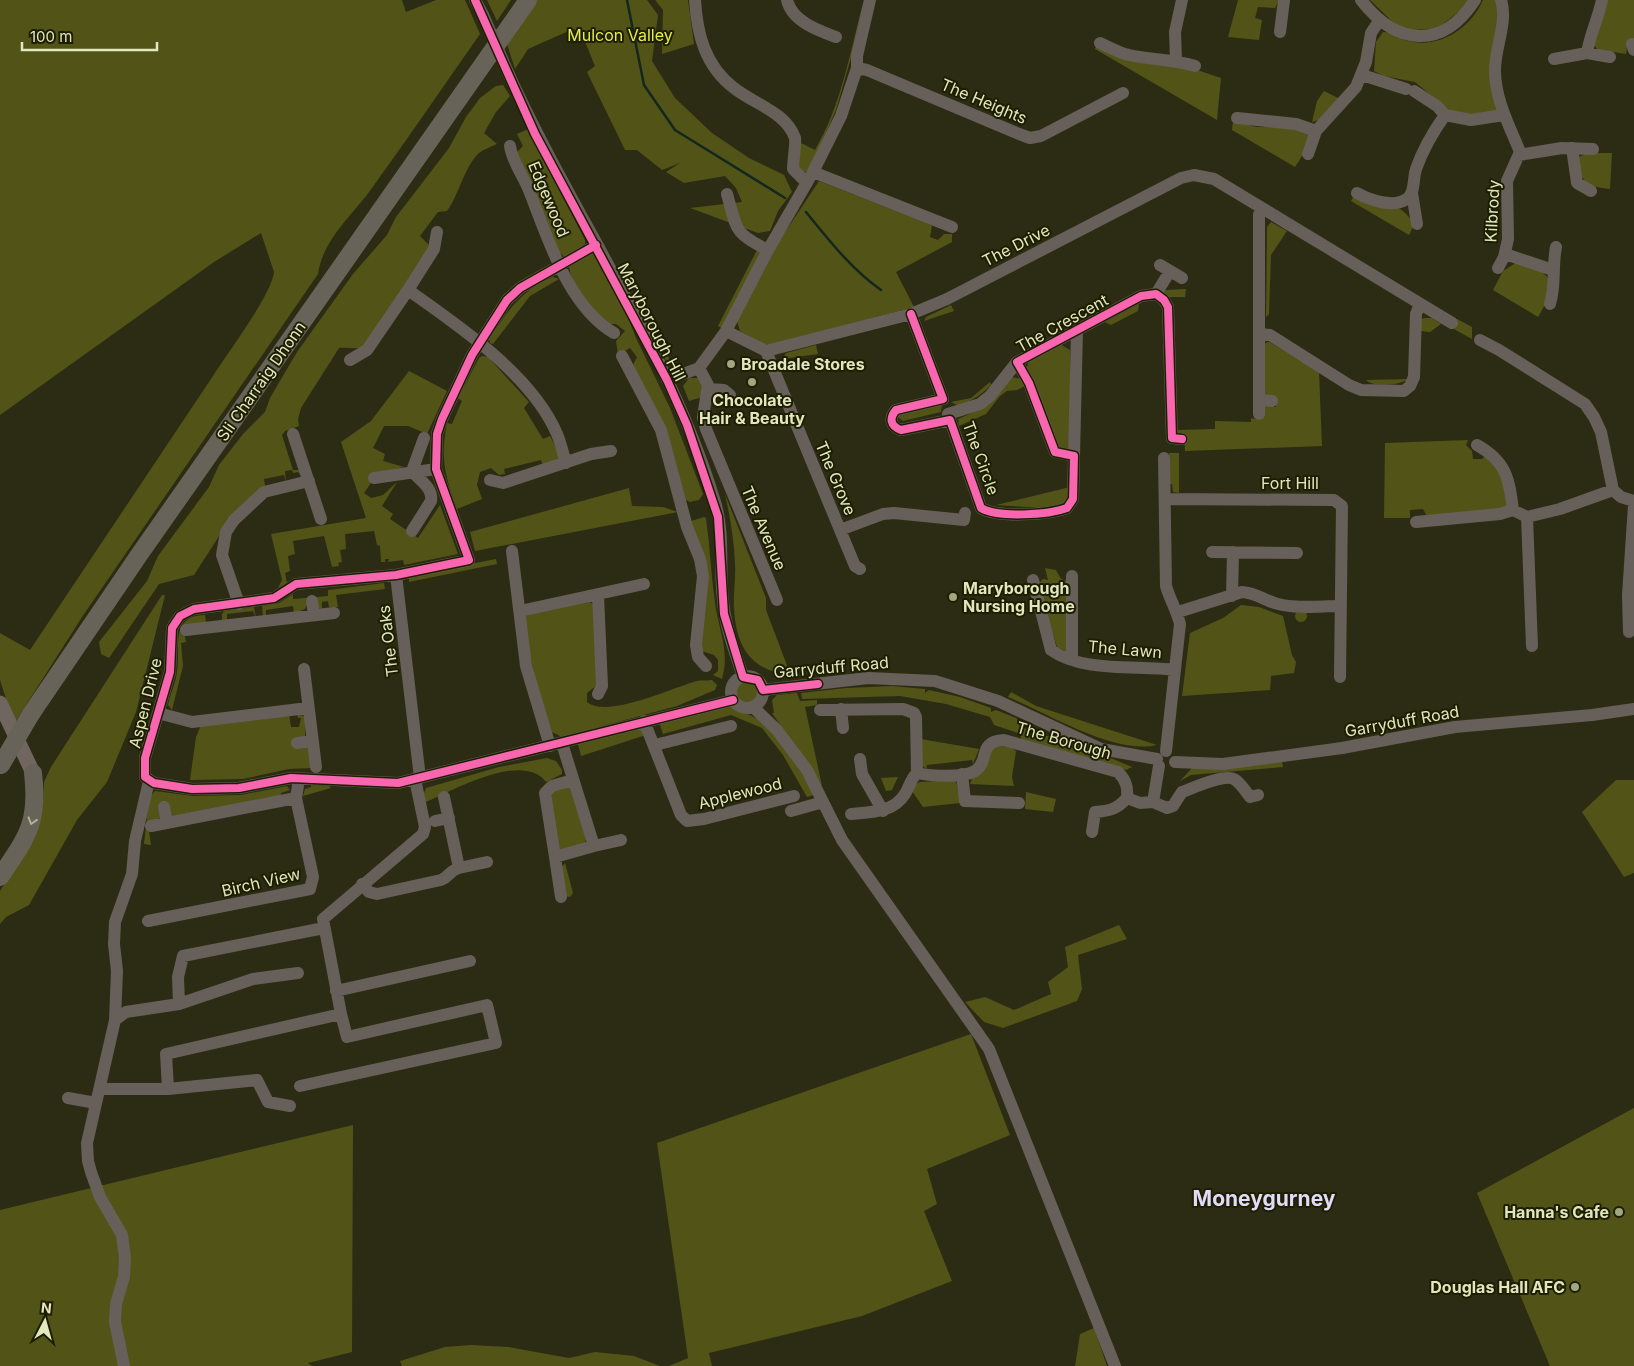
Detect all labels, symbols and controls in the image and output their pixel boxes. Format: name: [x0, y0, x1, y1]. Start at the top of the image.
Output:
scale bar: [22, 20, 158, 52]
park label: Mulcon Valley: [567, 25, 673, 45]
text: 100 m: [30, 27, 72, 46]
street label: The Heights: [938, 74, 1030, 128]
street label: Edgewood: [524, 158, 574, 240]
street label: Kilbrody: [1480, 179, 1504, 243]
street label: The Drive: [979, 219, 1053, 271]
street label: Maryborough Hill: [614, 259, 690, 385]
street label: The Crescent: [1013, 290, 1111, 356]
street label: Sli Charraig Dhonn: [212, 317, 310, 445]
place label: Broadale Stores: [741, 354, 865, 374]
marker: Broadale Stores: [725, 358, 737, 370]
marker: Chocolate Hair & Beauty: [746, 376, 758, 388]
place label: Chocolate Hair & Beauty: [699, 390, 805, 428]
street label: The Circle: [958, 418, 1004, 498]
street label: The Grove: [811, 438, 861, 518]
street label: Fort Hill: [1261, 473, 1319, 493]
street label: The Avenue: [737, 483, 791, 573]
place label: Maryborough Nursing Home: [963, 578, 1075, 616]
marker: Maryborough Nursing Home: [947, 591, 959, 603]
street label: The Oaks: [374, 604, 402, 678]
street label: The Lawn: [1087, 636, 1163, 662]
street label: Garryduff Road: [772, 652, 890, 682]
street label: Aspen Drive: [124, 656, 166, 750]
street label: Garryduff Road: [1343, 701, 1461, 741]
street label: The Borough: [1014, 717, 1114, 763]
street label: Applewood: [696, 773, 784, 813]
one-way arrow: [27, 817, 37, 825]
street label: Birch View: [220, 863, 302, 901]
district label: Moneygurney: [1193, 1186, 1336, 1211]
place label: Hanna's Cafe: [1504, 1202, 1609, 1222]
marker: Hanna's Cafe: [1613, 1206, 1625, 1218]
place label: Douglas Hall AFC: [1430, 1277, 1565, 1297]
marker: Douglas Hall AFC: [1569, 1281, 1581, 1293]
north arrow: [20, 1296, 70, 1346]
text: N: [40, 1299, 53, 1317]

